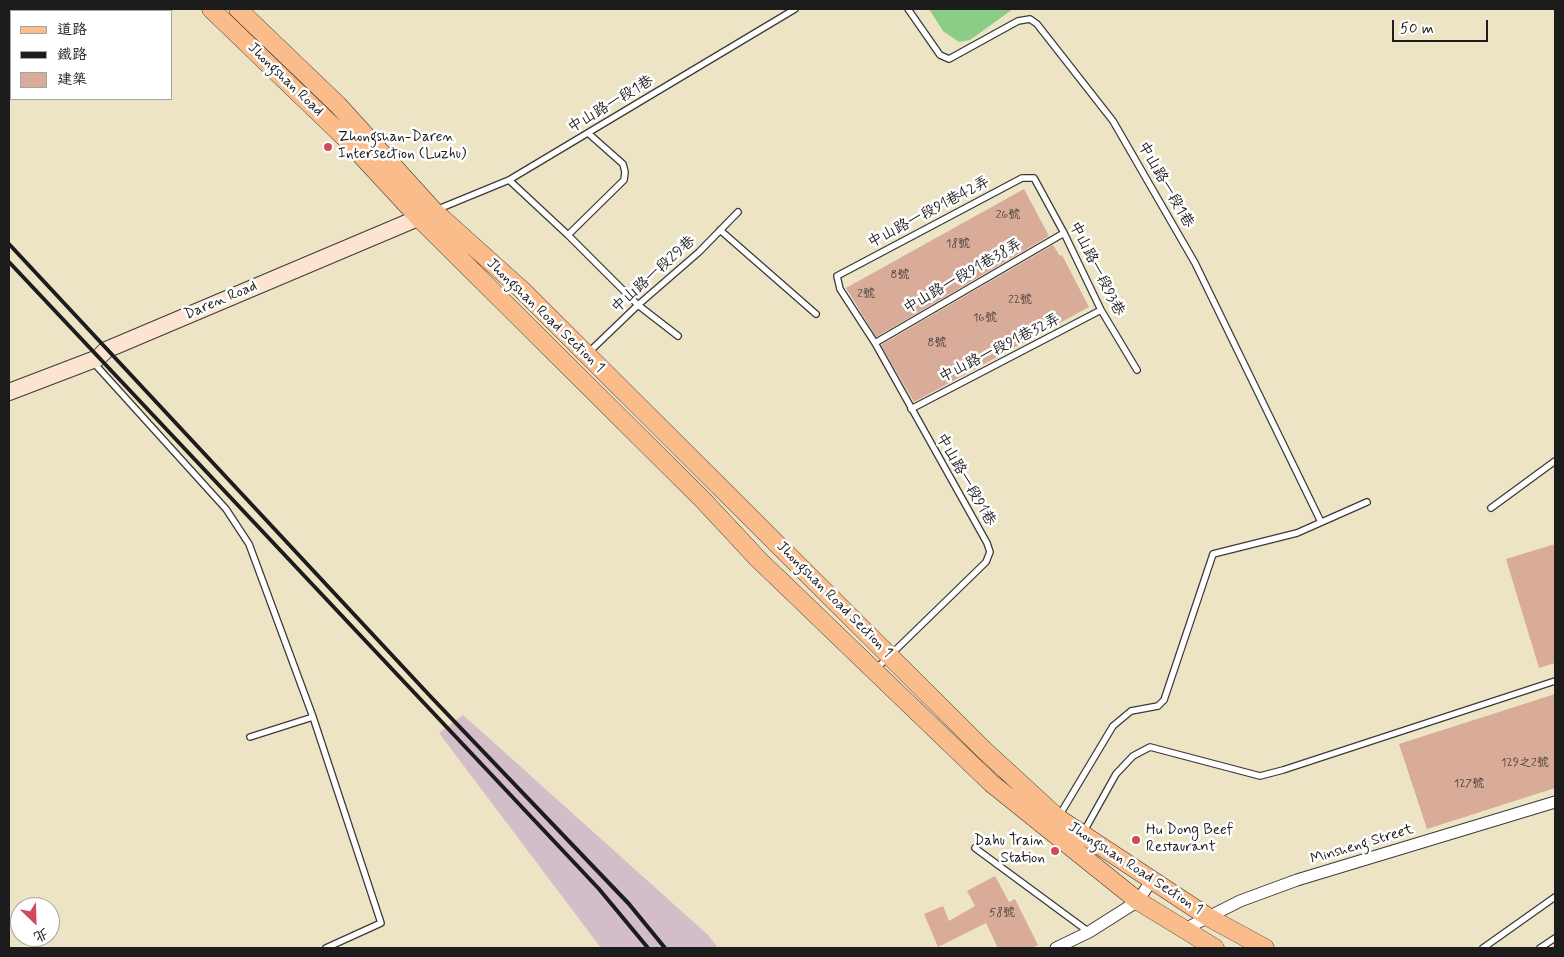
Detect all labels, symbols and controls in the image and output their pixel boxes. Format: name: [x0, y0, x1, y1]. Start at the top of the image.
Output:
legend: [10, 10, 172, 100]
scale bar: [1394, 10, 1490, 42]
text: 50 m: [1400, 19, 1434, 39]
text: 道路: [57, 20, 87, 40]
street label: Jhongshan Road: [243, 39, 327, 121]
text: 鐵路: [57, 45, 87, 65]
text: 建築: [57, 70, 87, 90]
street label: 中山路一段1巷: [565, 72, 657, 138]
place label: Zhongshan-Daren Intersection (Luzhu): [338, 129, 466, 164]
street label: 中山路一段1巷: [1133, 139, 1197, 231]
marker: Zhongshan-Daren Intersection (Luzhu): [322, 141, 334, 153]
street label: 中山路一段91巷42弄: [865, 173, 993, 253]
house number: 26號: [996, 208, 1020, 222]
street label: 中山路一段93巷: [1064, 219, 1128, 319]
street label: 中山路一段29巷: [608, 233, 700, 317]
street label: 中山路一段91巷38弄: [901, 236, 1025, 318]
house number: 18號: [946, 237, 970, 251]
street label: Jhongshan Road Section 1: [482, 255, 608, 377]
house number: 8號: [891, 268, 909, 282]
street label: Daren Road: [182, 278, 260, 324]
house number: 2號: [857, 287, 875, 301]
house number: 22號: [1008, 293, 1032, 307]
street label: 中山路一段91巷32弄: [936, 311, 1064, 387]
house number: 16號: [973, 311, 997, 325]
house number: 8號: [928, 336, 946, 350]
street label: 中山路一段91巷: [931, 431, 999, 529]
street label: Jhongshan Road Section 1: [772, 538, 896, 662]
house number: 129之2號: [1501, 756, 1549, 770]
house number: 127號: [1454, 777, 1484, 791]
street label: Jhongshan Road Section 1: [1064, 819, 1206, 919]
street label: Minsheng Street: [1308, 821, 1416, 869]
place label: Hu Dong Beef Restaurant: [1146, 822, 1233, 857]
place label: Dahu Train Station: [974, 833, 1045, 868]
marker: Hu Dong Beef Restaurant: [1130, 834, 1142, 846]
marker: Dahu Train Station: [1049, 845, 1061, 857]
north arrow: [10, 897, 60, 947]
house number: 58號: [989, 906, 1015, 920]
text: 北: [31, 924, 51, 946]

